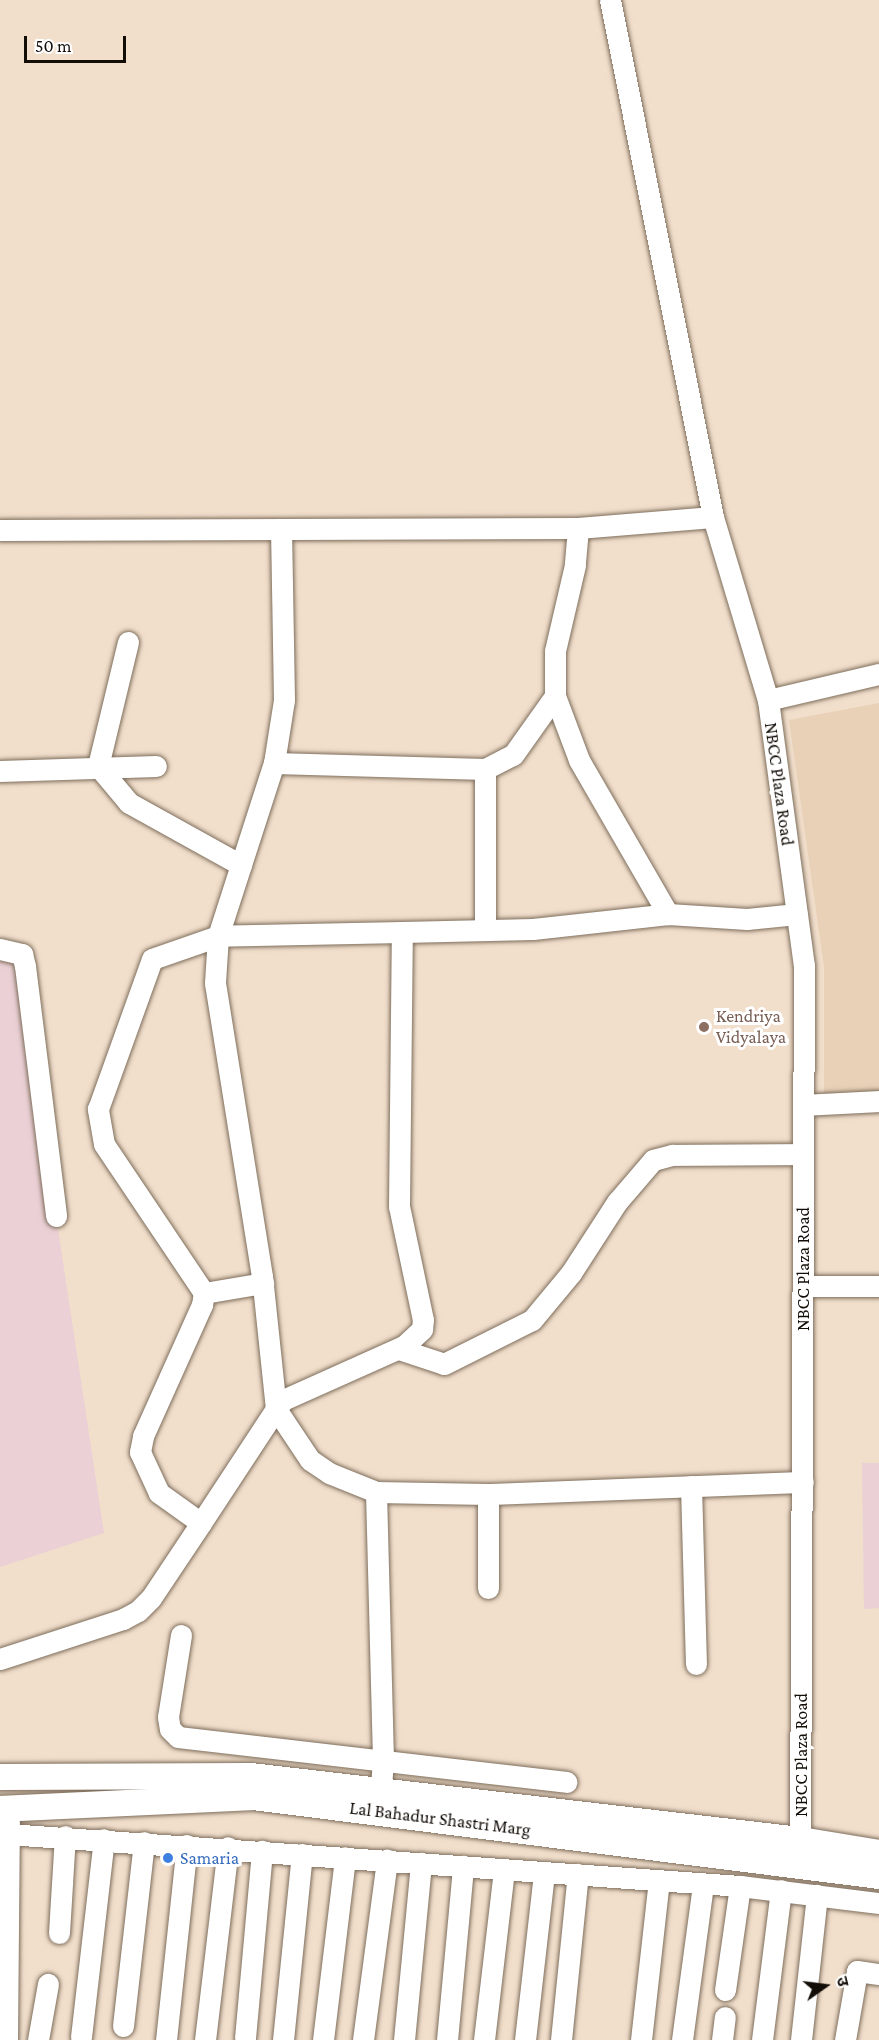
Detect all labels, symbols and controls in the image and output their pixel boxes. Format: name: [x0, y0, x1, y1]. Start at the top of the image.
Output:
scale bar: [27, 24, 129, 62]
text: 50 m: [35, 36, 72, 56]
street label: NBCC Plaza Road: [760, 721, 798, 847]
place label: Kendriya Vidyalaya: [716, 1006, 786, 1048]
marker: Kendriya Vidyalaya: [697, 1020, 711, 1034]
street label: NBCC Plaza Road: [792, 1207, 814, 1331]
street label: NBCC Plaza Road: [790, 1693, 812, 1817]
street label: Lal Bahadur Shastri Marg: [348, 1797, 532, 1841]
place label: Samaria: [180, 1847, 239, 1869]
marker: Samaria: [161, 1851, 175, 1865]
north arrow: [795, 1956, 855, 2016]
text: उ: [834, 1975, 852, 1988]

